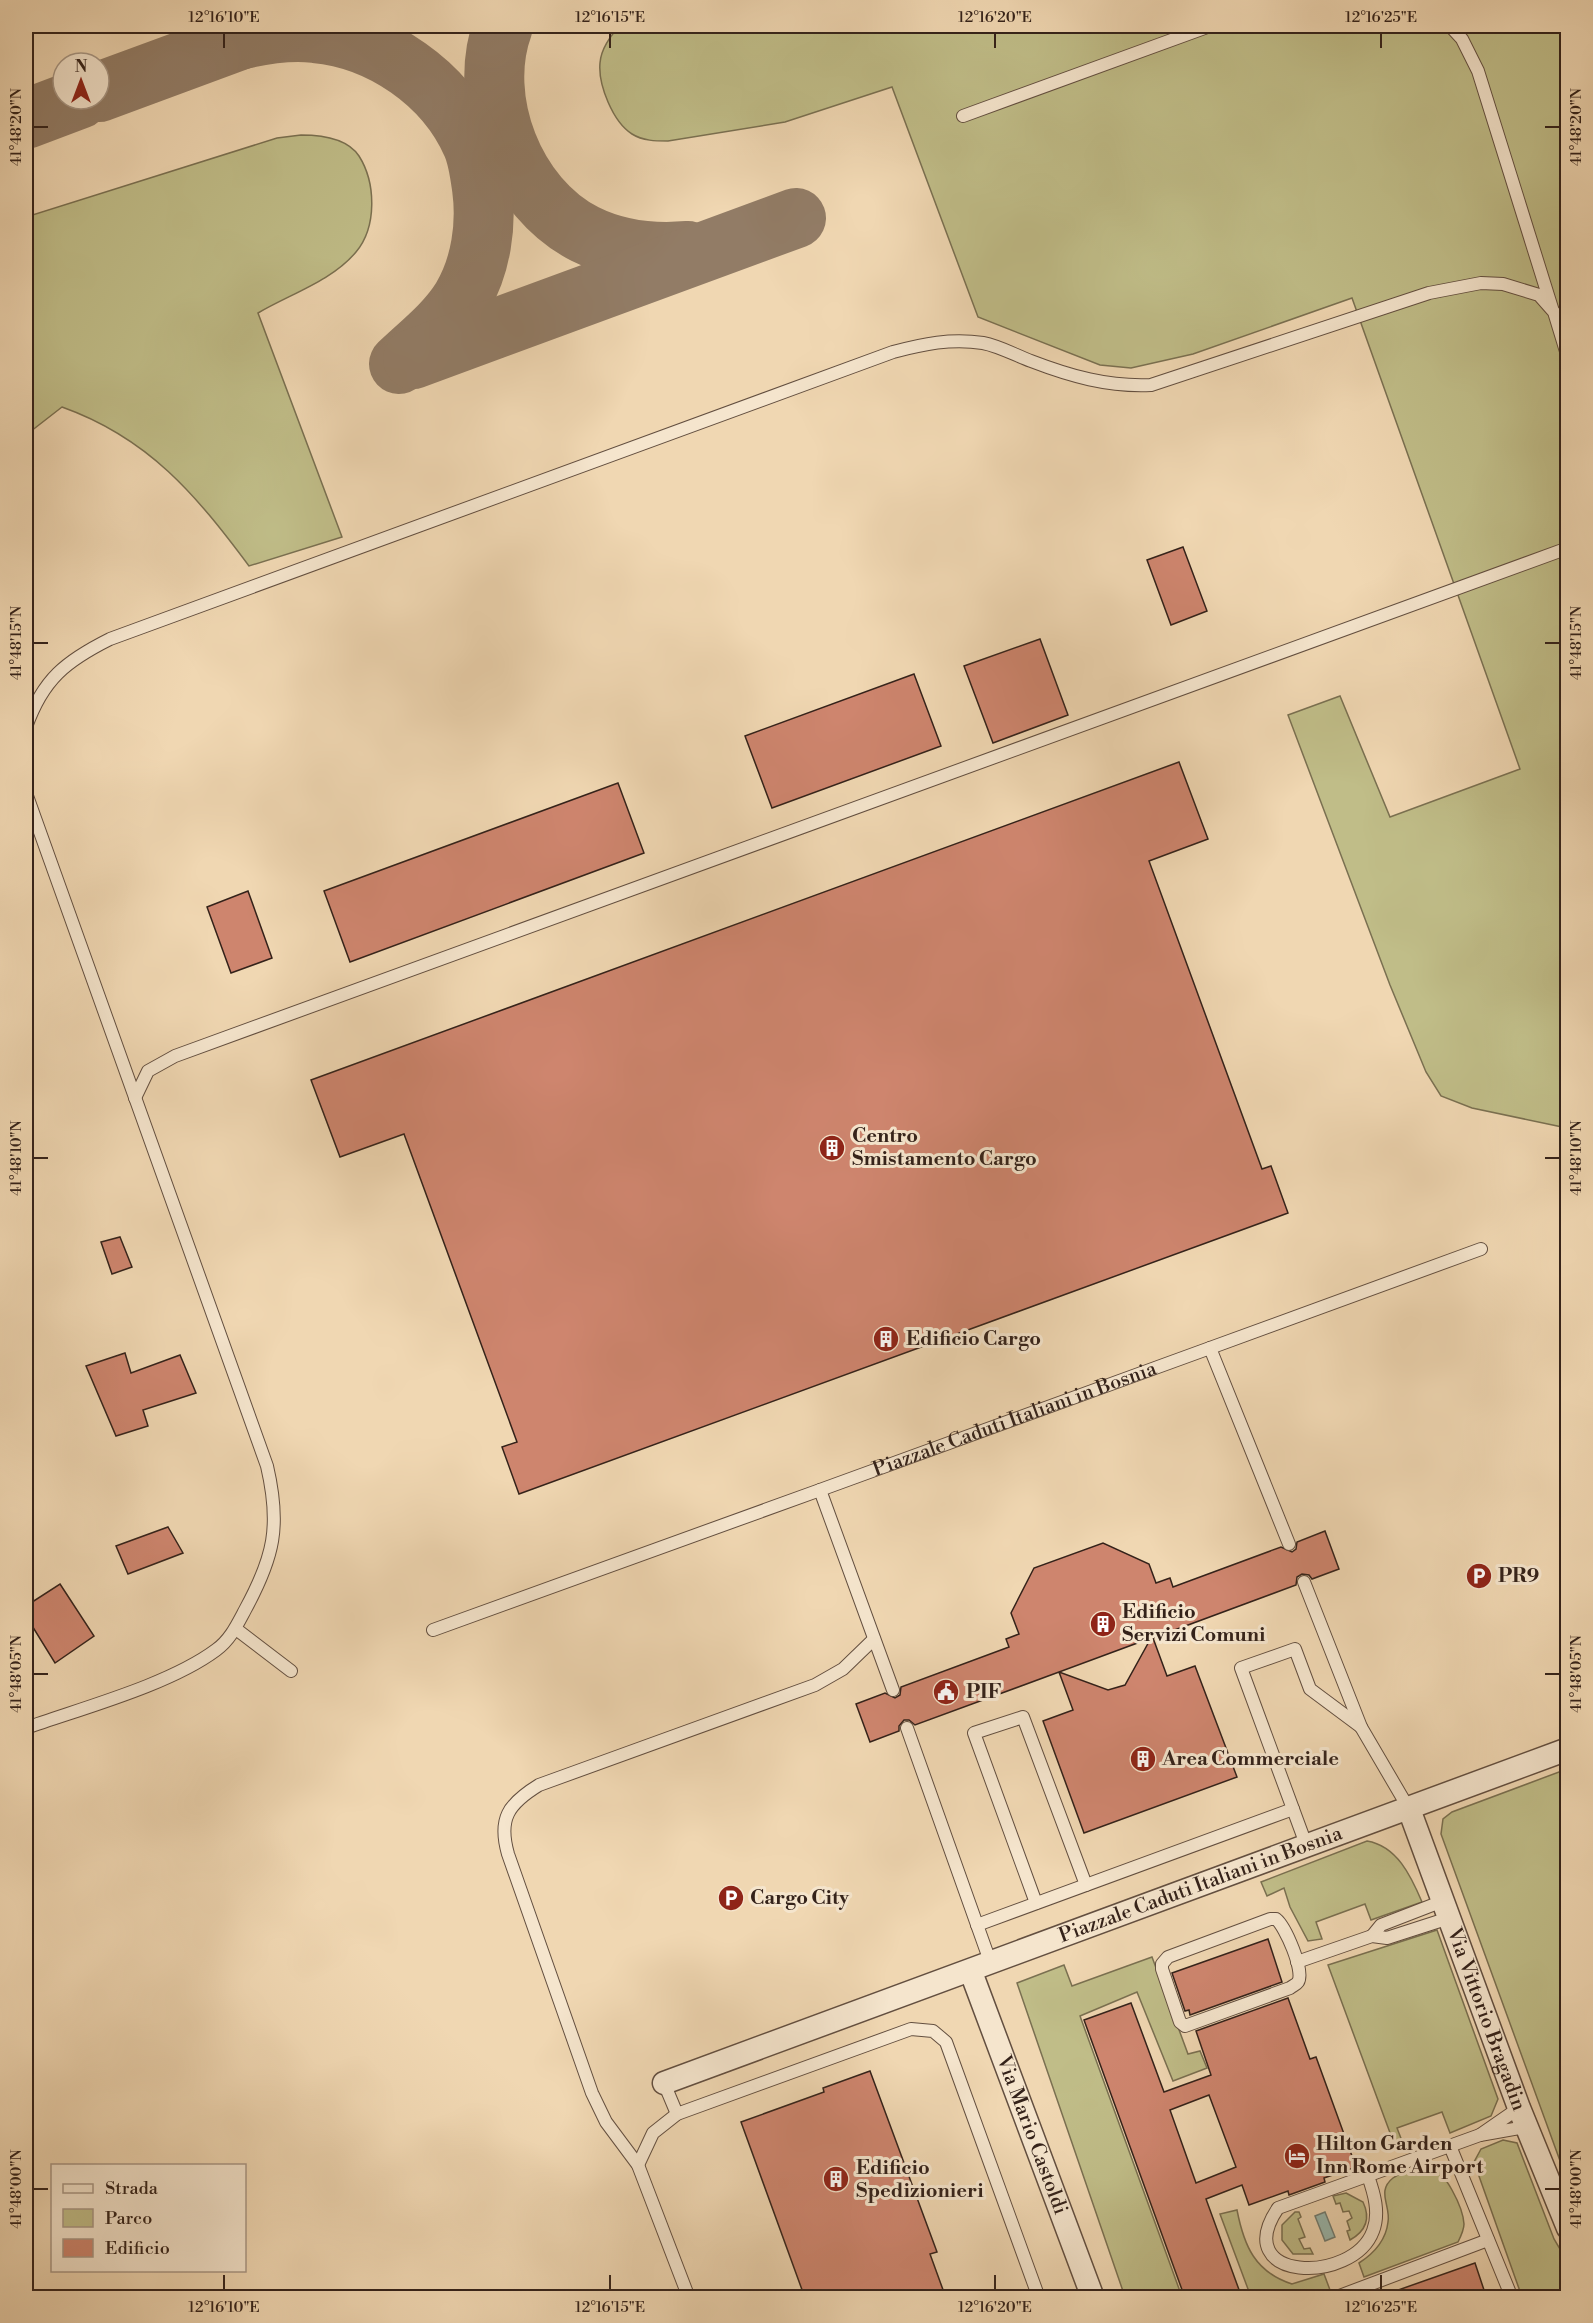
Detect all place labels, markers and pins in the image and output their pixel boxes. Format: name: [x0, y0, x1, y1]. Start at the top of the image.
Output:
place label: Centro Smistamento Cargo: [852, 1124, 1037, 1172]
building icon: Centro Smistamento Cargo: [817, 1133, 847, 1163]
building icon: Edificio Cargo: [871, 1324, 901, 1354]
place label: Edificio Cargo: [906, 1327, 1041, 1352]
parking icon: PR9: [1464, 1561, 1494, 1591]
place label: PR9: [1498, 1564, 1539, 1589]
place label: Edificio Servizi Comuni: [1122, 1600, 1266, 1648]
building icon: Edificio Servizi Comuni: [1088, 1609, 1118, 1639]
public building icon: PIF: [931, 1677, 961, 1707]
place label: PIF: [966, 1680, 1002, 1705]
building icon: Area Commerciale: [1128, 1744, 1158, 1774]
place label: Area Commerciale: [1161, 1747, 1339, 1772]
parking icon: Cargo City: [716, 1883, 746, 1913]
place label: Cargo City: [750, 1886, 850, 1911]
place label: Hilton Garden Inn Rome Airport: [1316, 2132, 1484, 2180]
hotel icon: Hilton Garden Inn Rome Airport: [1282, 2141, 1312, 2171]
place label: Edificio Spedizionieri: [856, 2156, 984, 2204]
building icon: Edificio Spedizionieri: [821, 2164, 851, 2194]

